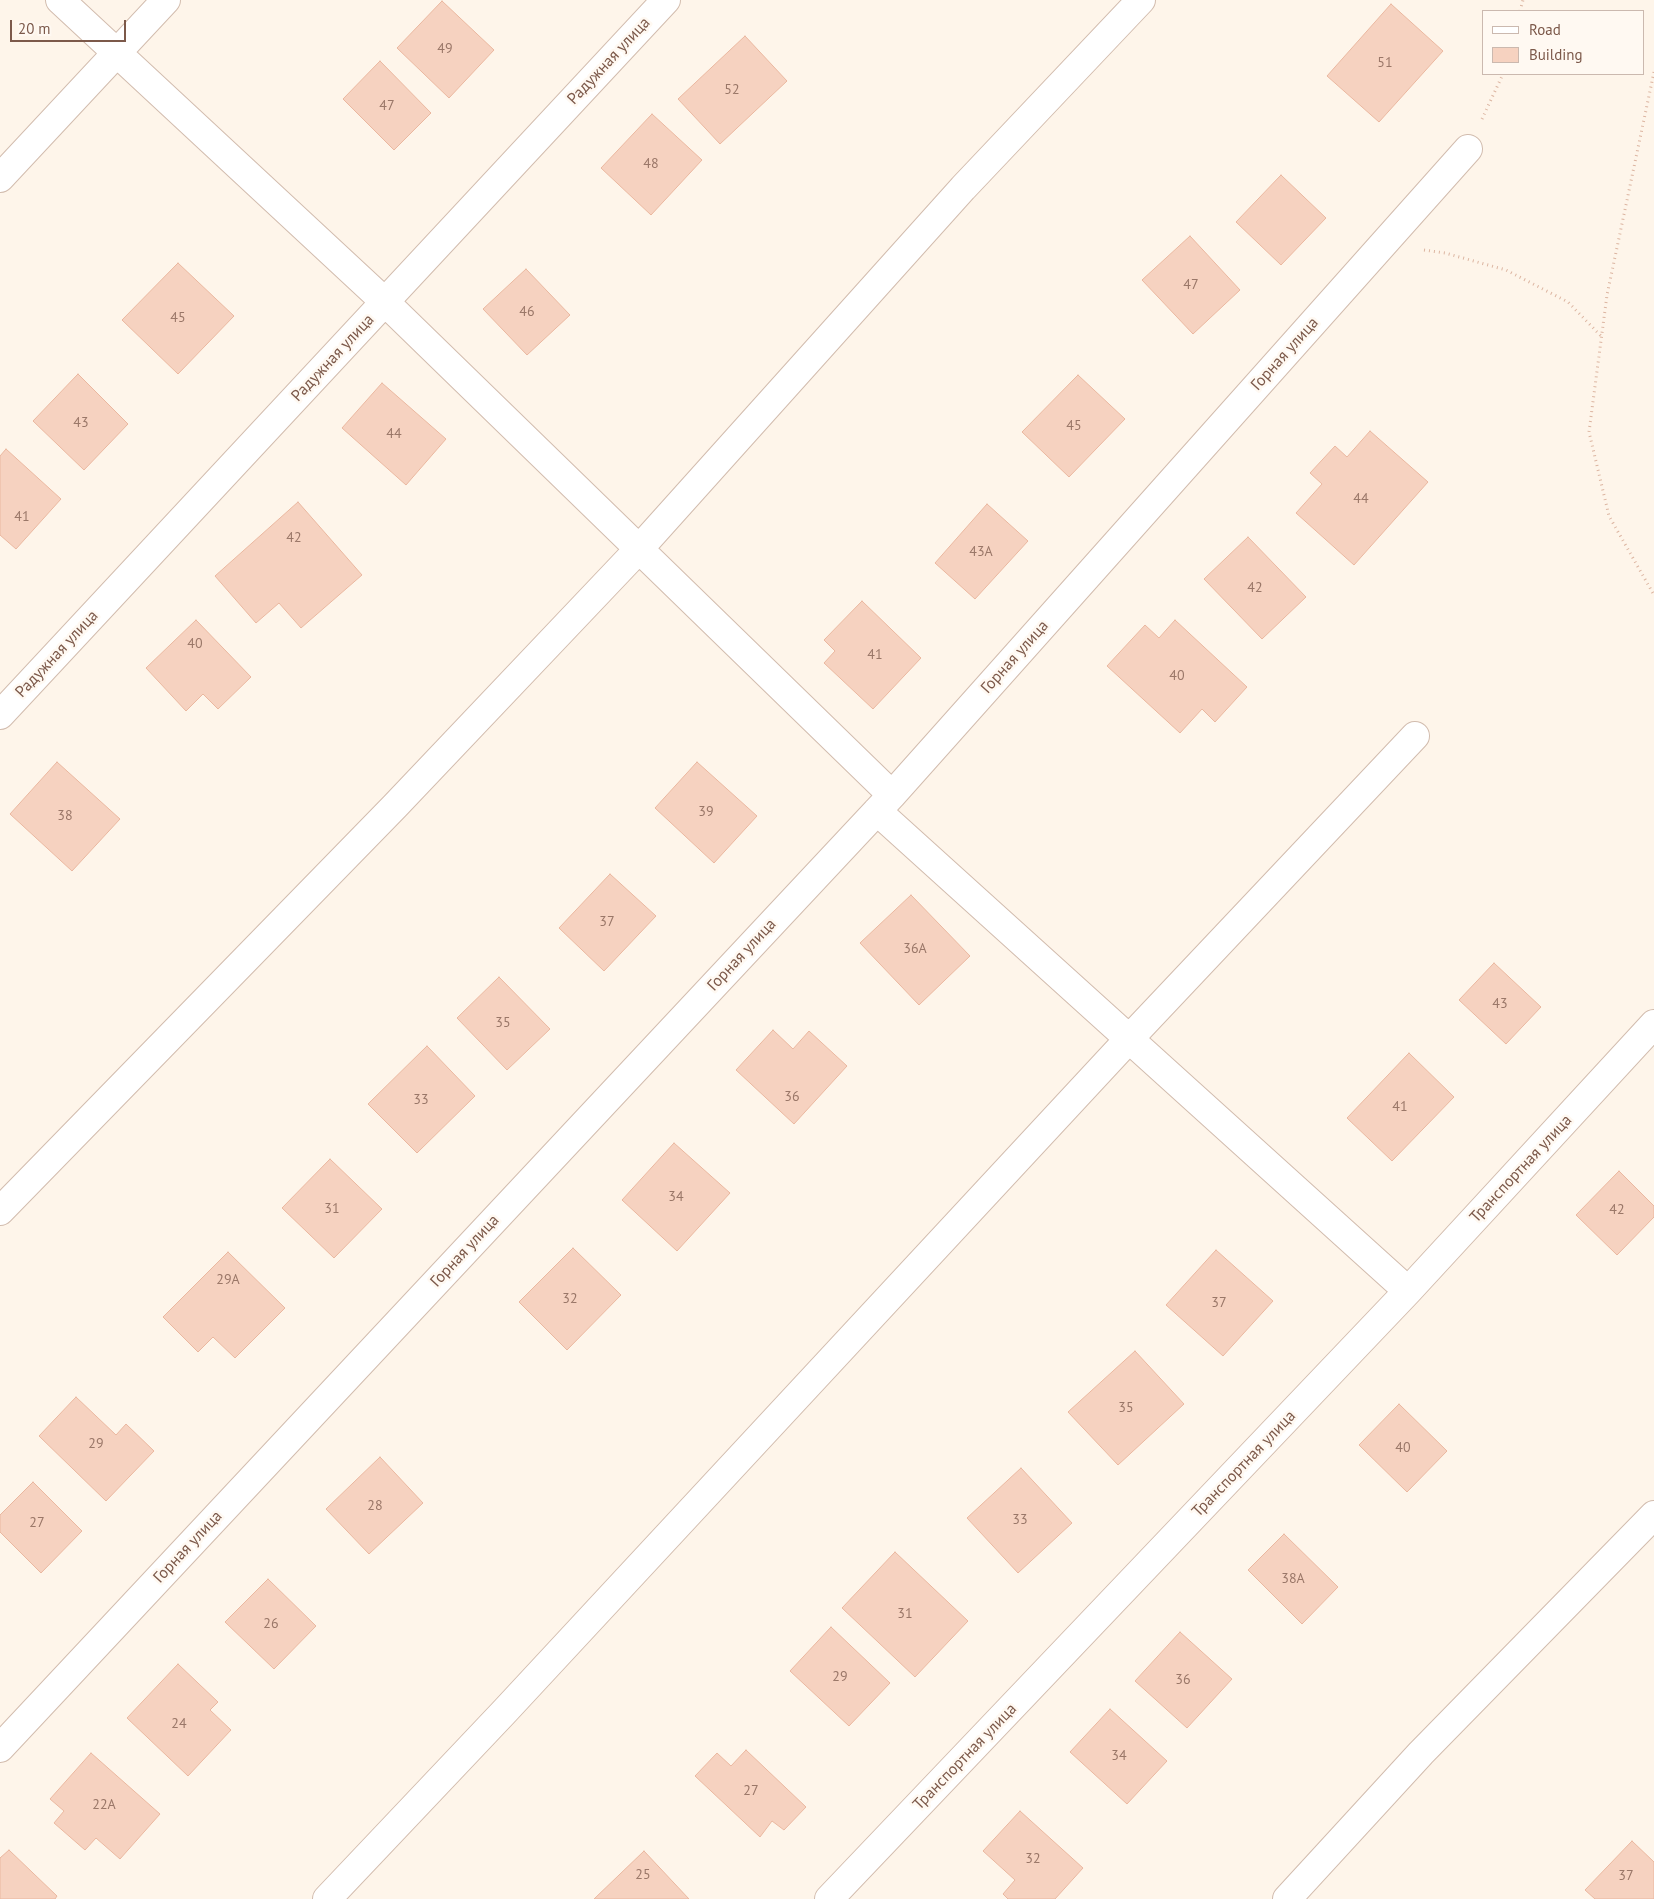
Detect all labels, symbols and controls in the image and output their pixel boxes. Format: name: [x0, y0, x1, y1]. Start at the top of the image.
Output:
scale bar: [12, 10, 129, 42]
legend: [1482, 10, 1644, 75]
street label: Радужная улица: [564, 13, 654, 109]
text: 20 m: [18, 19, 51, 38]
text: Road: [1529, 20, 1561, 39]
house number: 49: [437, 41, 453, 57]
text: Building: [1529, 45, 1583, 64]
house number: 51: [1377, 55, 1393, 71]
house number: 52: [724, 82, 740, 98]
house number: 47: [379, 98, 395, 114]
house number: 48: [643, 156, 659, 172]
house number: 47: [1183, 277, 1199, 293]
house number: 46: [519, 304, 535, 320]
house number: 45: [170, 310, 186, 326]
street label: Радужная улица: [288, 310, 378, 406]
street label: Горная улица: [1247, 313, 1323, 395]
house number: 43: [73, 415, 89, 431]
house number: 45: [1066, 418, 1082, 434]
house number: 44: [386, 426, 402, 442]
house number: 44: [1353, 491, 1369, 507]
house number: 41: [14, 509, 30, 525]
house number: 42: [286, 530, 302, 546]
house number: 43А: [969, 544, 993, 560]
house number: 42: [1247, 580, 1263, 596]
street label: Радужная улица: [12, 606, 102, 702]
street label: Горная улица: [977, 616, 1053, 698]
house number: 40: [187, 636, 203, 652]
house number: 41: [867, 647, 883, 663]
house number: 40: [1169, 668, 1185, 684]
house number: 39: [698, 804, 714, 820]
house number: 38: [57, 808, 73, 824]
house number: 37: [599, 914, 615, 930]
street label: Горная улица: [704, 915, 780, 995]
house number: 36А: [903, 941, 927, 957]
house number: 43: [1492, 996, 1508, 1012]
house number: 35: [495, 1015, 511, 1031]
house number: 36: [784, 1089, 800, 1105]
house number: 33: [413, 1092, 429, 1108]
house number: 41: [1392, 1099, 1408, 1115]
street label: Транспортная улица: [1466, 1111, 1576, 1227]
house number: 34: [668, 1189, 684, 1205]
house number: 31: [324, 1201, 340, 1217]
house number: 42: [1609, 1202, 1625, 1218]
street label: Горная улица: [427, 1211, 503, 1291]
house number: 29А: [216, 1272, 240, 1288]
house number: 32: [562, 1291, 578, 1307]
house number: 37: [1211, 1295, 1227, 1311]
house number: 35: [1118, 1400, 1134, 1416]
street label: Транспортная улица: [1188, 1407, 1300, 1521]
house number: 29: [88, 1436, 104, 1452]
house number: 40: [1395, 1440, 1411, 1456]
house number: 28: [367, 1498, 383, 1514]
street label: Горная улица: [150, 1507, 226, 1587]
house number: 33: [1012, 1512, 1028, 1528]
house number: 27: [29, 1515, 45, 1531]
house number: 38А: [1281, 1571, 1305, 1587]
house number: 31: [897, 1606, 913, 1622]
house number: 26: [263, 1616, 279, 1632]
house number: 29: [832, 1669, 848, 1685]
house number: 36: [1175, 1672, 1191, 1688]
street label: Транспортная улица: [909, 1700, 1021, 1814]
house number: 24: [171, 1716, 187, 1732]
house number: 34: [1111, 1748, 1127, 1764]
house number: 27: [743, 1783, 759, 1799]
house number: 22А: [92, 1797, 116, 1813]
house number: 32: [1025, 1851, 1041, 1867]
house number: 25: [635, 1867, 651, 1883]
house number: 37: [1618, 1868, 1634, 1884]

